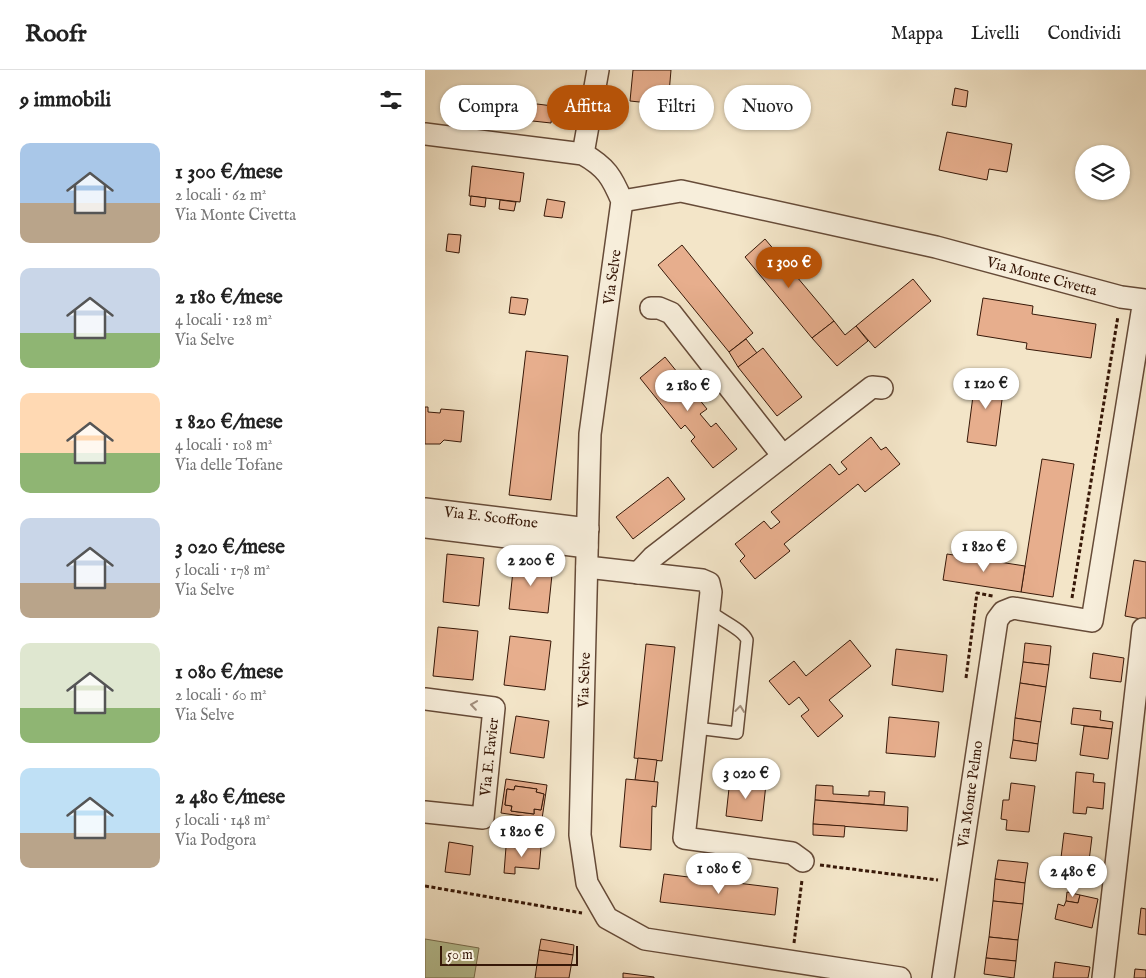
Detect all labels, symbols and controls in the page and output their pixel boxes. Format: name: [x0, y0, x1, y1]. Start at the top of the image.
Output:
text: Roofr: [25, 19, 86, 50]
text: Mappa: [891, 23, 943, 46]
text: Livelli: [971, 23, 1019, 46]
text: Condividi: [1047, 23, 1121, 46]
chip: Compra: [440, 85, 537, 130]
chip: Affitta: [547, 85, 629, 130]
chip: Filtri: [639, 85, 714, 130]
chip: Nuovo: [724, 85, 811, 130]
icon: filters: [377, 86, 405, 114]
text: 9 immobili: [20, 87, 111, 114]
map controls: [1075, 145, 1130, 200]
button: layers: [1075, 145, 1130, 200]
text: 1 300 €/mese: [175, 159, 283, 186]
icon: home: [60, 163, 120, 223]
text: 2 locali · 62 m²: [175, 186, 266, 206]
text: Via Monte Civetta: [175, 206, 296, 226]
pin: 1 300 €: [743, 246, 835, 289]
street label: Via Selve: [599, 248, 626, 307]
street label: Via Monte Civetta: [984, 252, 1100, 300]
text: 1 300 €: [767, 253, 811, 273]
text: 2 180 €/mese: [175, 284, 283, 311]
icon: home: [60, 288, 120, 348]
text: 4 locali · 128 m²: [175, 311, 272, 331]
text: Via Selve: [175, 331, 234, 351]
pin: 1 120 €: [940, 368, 1032, 410]
pin: 2 180 €: [642, 370, 734, 412]
text: 1 120 €: [964, 374, 1008, 394]
text: 2 180 €: [666, 376, 710, 396]
text: 1 820 €/mese: [175, 409, 283, 436]
icon: home: [60, 413, 120, 473]
text: 4 locali · 108 m²: [175, 436, 273, 456]
text: Via delle Tofane: [175, 456, 283, 476]
street label: Via E. Scoffone: [442, 502, 539, 533]
pin: 1 820 €: [938, 530, 1030, 573]
text: 3 020 €/mese: [175, 534, 285, 561]
text: 1 820 €: [962, 537, 1006, 557]
icon: home: [60, 538, 120, 598]
pin: 2 200 €: [485, 544, 577, 587]
text: 2 200 €: [507, 551, 555, 571]
text: 5 locali · 178 m²: [175, 561, 270, 581]
text: Via Selve: [175, 581, 234, 601]
street label: Via Selve: [574, 652, 595, 709]
text: 1 080 €/mese: [175, 659, 283, 686]
icon: home: [60, 663, 120, 723]
text: 2 locali · 60 m²: [175, 686, 267, 706]
one-way arrow: [470, 700, 478, 711]
one-way arrow: [734, 704, 745, 712]
text: Via Selve: [175, 706, 234, 726]
street label: Via E. Favier: [476, 716, 503, 798]
street label: Via Monte Pelmo: [953, 739, 987, 850]
pin: 3 020 €: [700, 758, 792, 800]
text: 3 020 €: [723, 764, 769, 784]
text: 2 480 €/mese: [175, 784, 285, 811]
icon: home: [60, 788, 120, 848]
text: 5 locali · 148 m²: [175, 811, 271, 831]
pin: 1 820 €: [476, 816, 568, 858]
text: 1 820 €: [500, 822, 544, 842]
text: Via Podgora: [175, 831, 256, 851]
pin: 1 080 €: [673, 852, 765, 895]
pin: 2 480 €: [1027, 856, 1119, 898]
text: 1 080 €: [697, 859, 741, 879]
text: 2 480 €: [1050, 862, 1096, 882]
scale bar: [440, 943, 577, 966]
text: 50 m: [447, 946, 473, 964]

